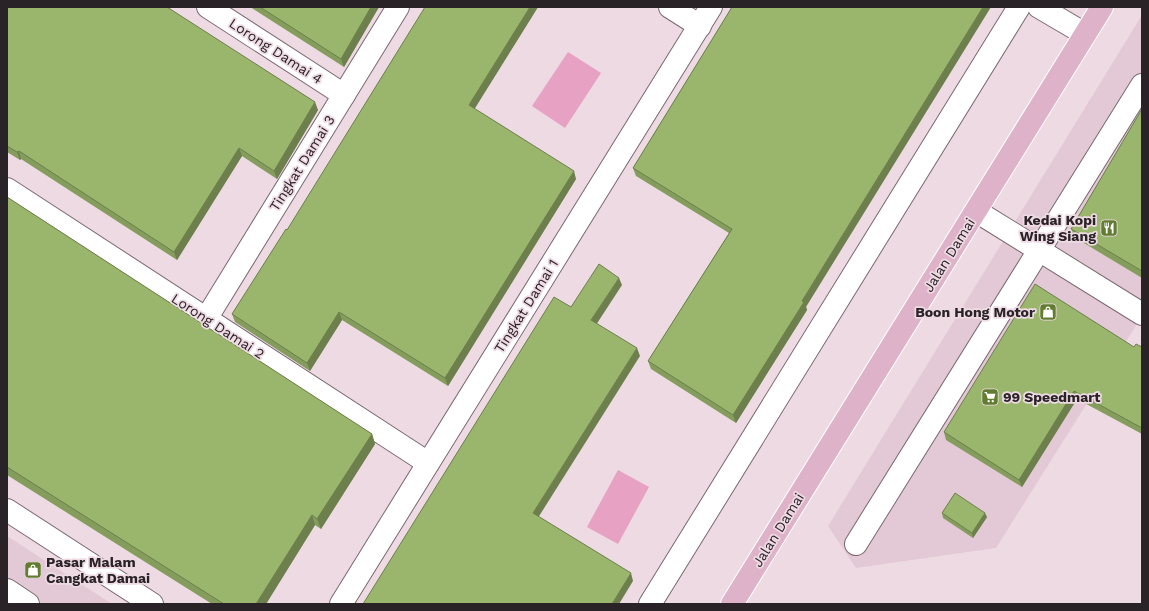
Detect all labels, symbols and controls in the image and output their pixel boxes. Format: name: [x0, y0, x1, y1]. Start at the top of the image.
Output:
street label: Lorong Damai 4: [226, 15, 326, 87]
street label: Tingkat Damai 3: [266, 112, 338, 214]
place label: Kedai Kopi Wing Siang: [1020, 212, 1096, 244]
street label: Jalan Damai: [920, 215, 978, 295]
restaurant icon: Kedai Kopi Wing Siang: [1099, 218, 1119, 238]
street label: Tingkat Damai 1: [491, 256, 561, 356]
street label: Lorong Damai 2: [169, 290, 267, 362]
shop icon: Boon Hong Motor: [1038, 302, 1058, 322]
place label: Boon Hong Motor: [915, 304, 1035, 320]
supermarket icon: 99 Speedmart: [980, 387, 1000, 407]
place label: 99 Speedmart: [1003, 389, 1100, 405]
street label: Jalan Damai: [749, 490, 807, 570]
place label: Pasar Malam Cangkat Damai: [46, 554, 150, 586]
shop icon: Pasar Malam Cangkat Damai: [23, 560, 43, 580]

